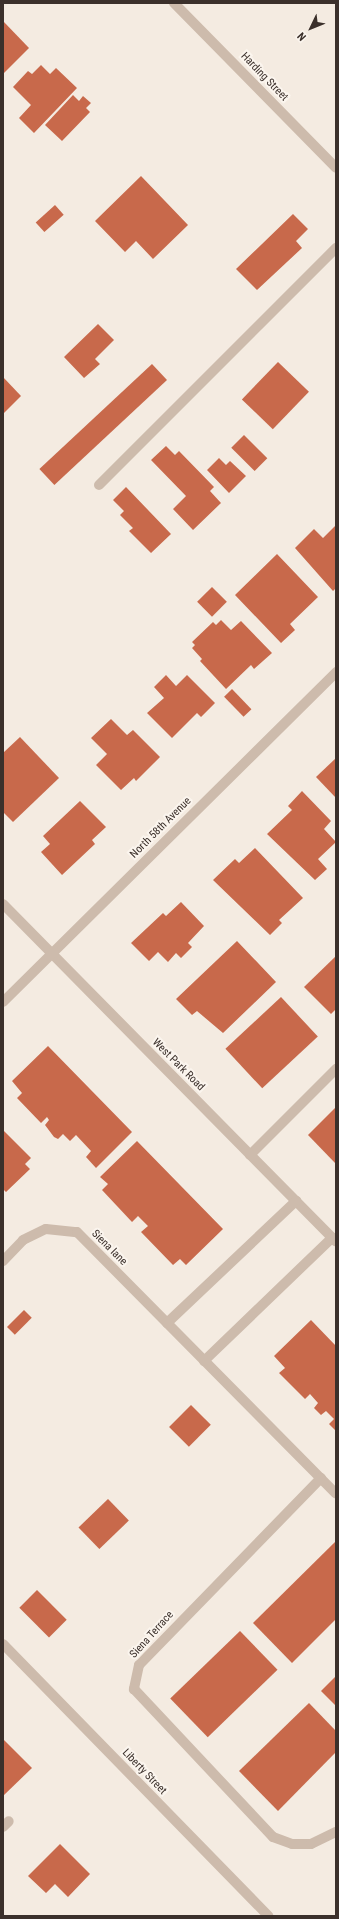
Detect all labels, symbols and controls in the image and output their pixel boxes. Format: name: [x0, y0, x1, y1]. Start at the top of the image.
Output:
north arrow: [291, 8, 331, 48]
text: N: [295, 30, 309, 43]
street label: Harding Street: [238, 50, 290, 104]
street label: North 58th Avenue: [128, 795, 194, 861]
street label: West Park Road: [149, 1036, 207, 1094]
street label: Siena lane: [88, 1227, 130, 1269]
street label: Siena Terrace: [127, 1609, 177, 1661]
street label: Liberty Street: [119, 1747, 169, 1797]

